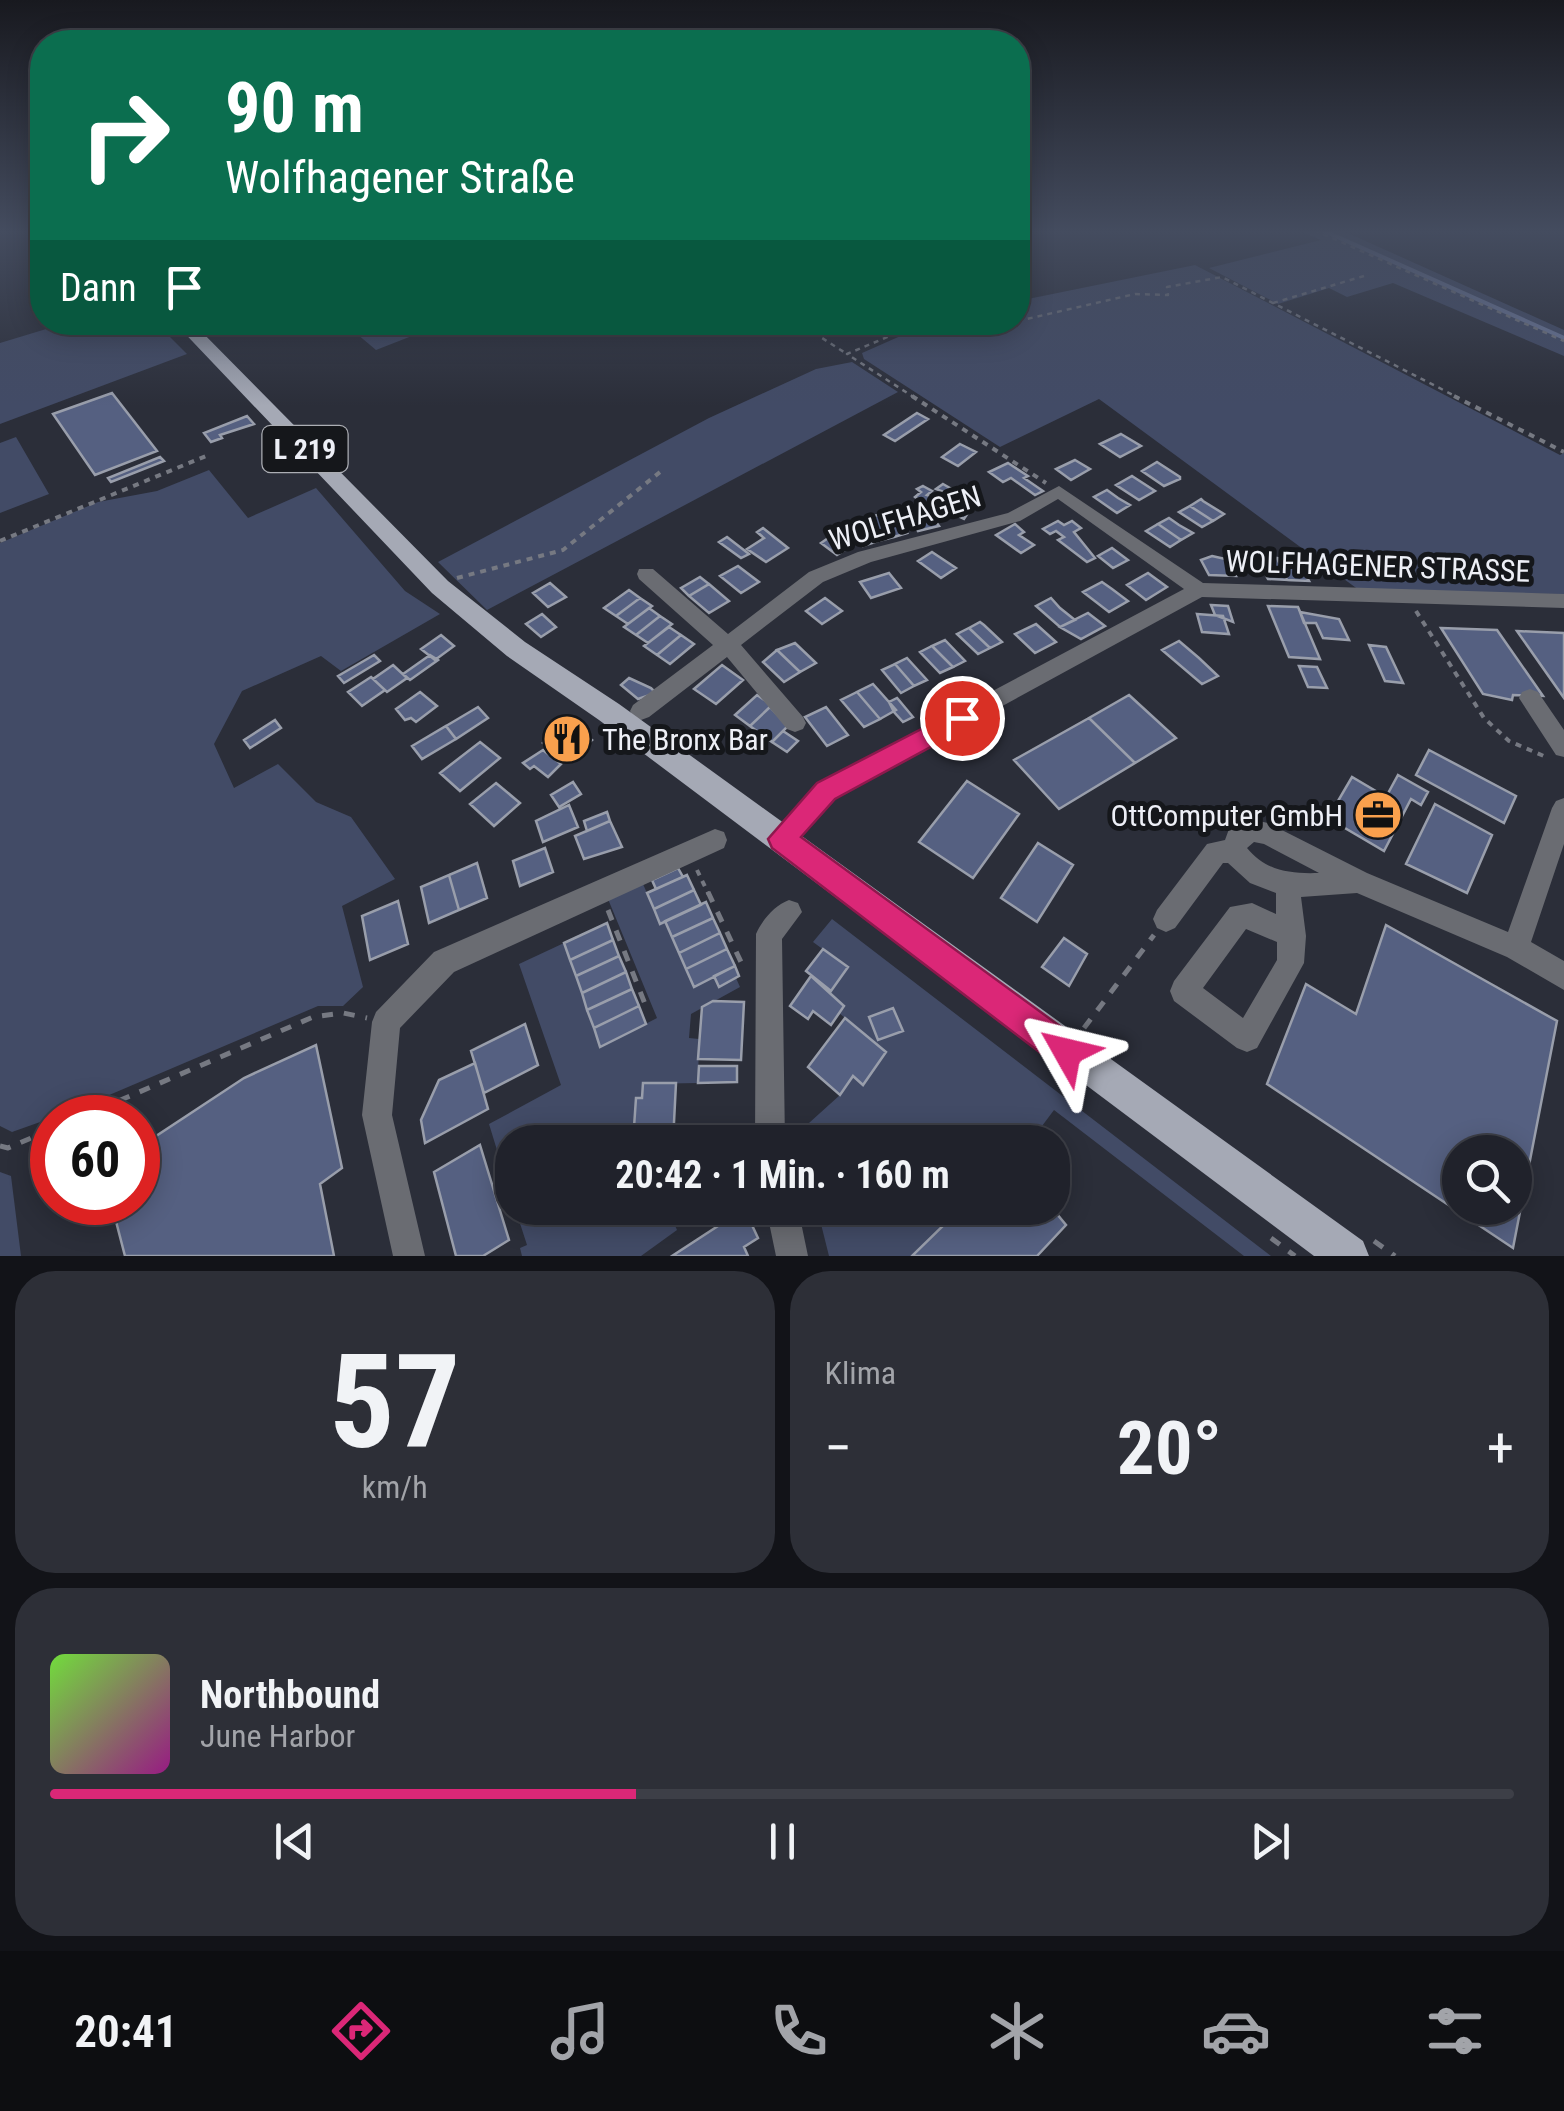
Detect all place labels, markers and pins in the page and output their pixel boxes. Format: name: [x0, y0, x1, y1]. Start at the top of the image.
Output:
pin: [920, 676, 1005, 761]
restaurant icon: The Bronx Bar: [541, 713, 593, 765]
place label: The Bronx Bar: [602, 722, 768, 757]
office icon: OttComputer GmbH: [1352, 789, 1404, 841]
place label: OttComputer GmbH: [1111, 798, 1343, 833]

